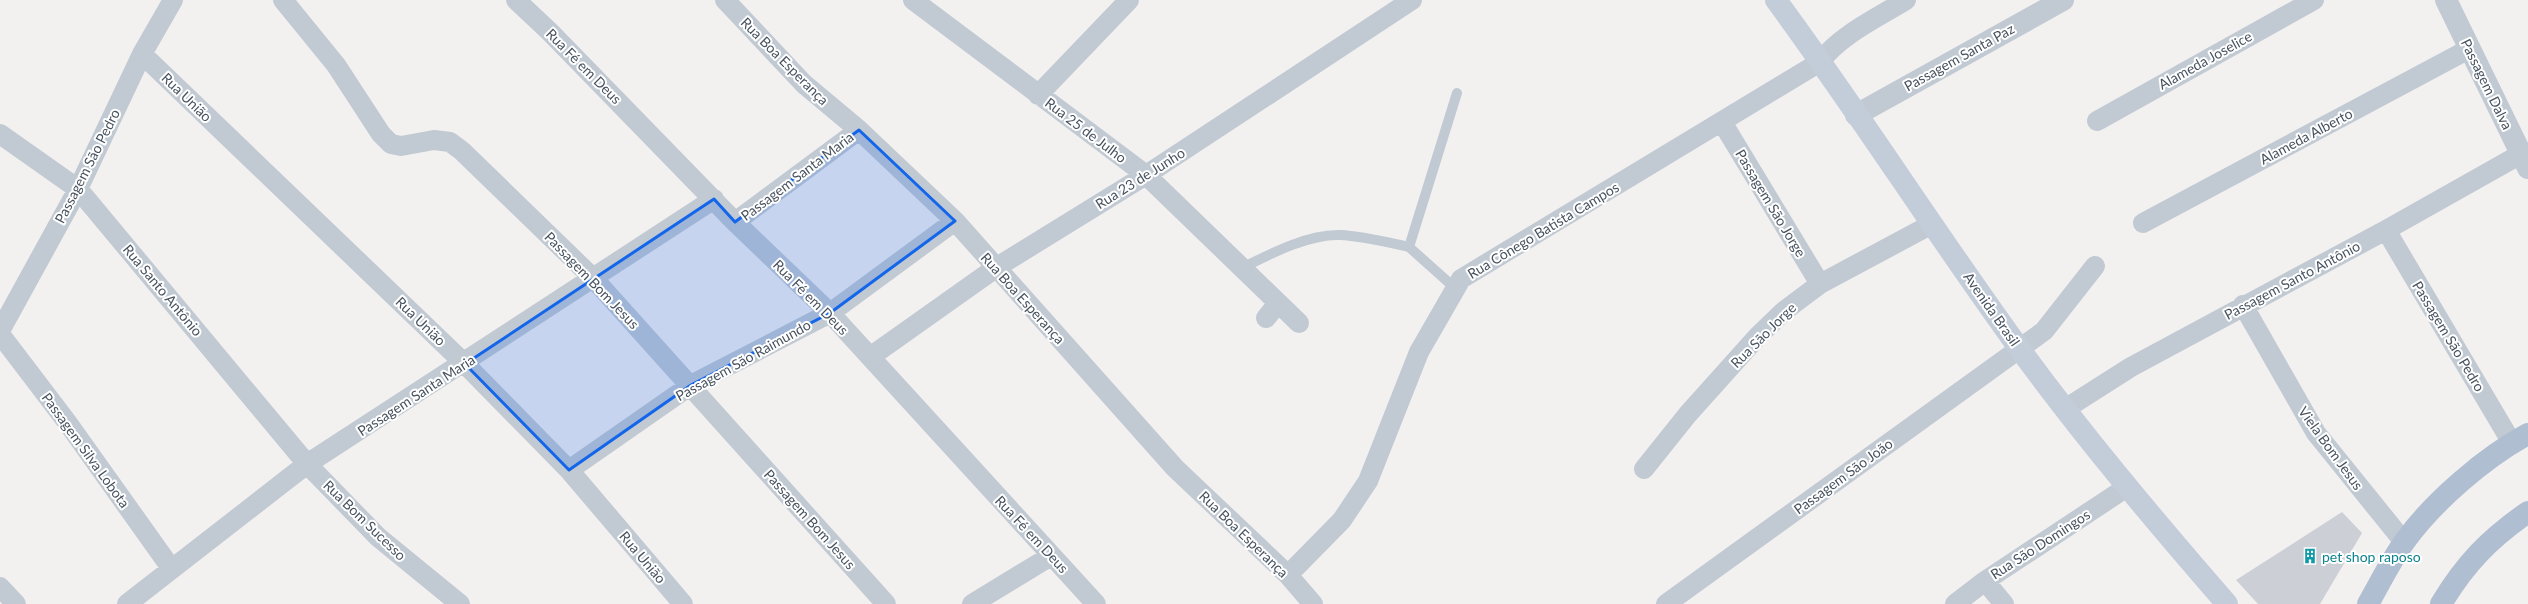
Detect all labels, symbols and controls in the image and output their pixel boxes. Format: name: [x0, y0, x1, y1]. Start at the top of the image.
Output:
street label: Rua Boa Esperança: [738, 14, 832, 108]
street label: Passagem Santa Paz: [1901, 20, 2017, 94]
street label: Rua Fé em Deus: [543, 25, 625, 107]
street label: Alameda Joselice: [2155, 27, 2255, 93]
street label: Passagem Dalva: [2458, 36, 2516, 132]
street label: Rua União: [158, 69, 216, 125]
street label: Rua 25 de Julho: [1042, 94, 1130, 166]
street label: Alameda Alberto: [2257, 104, 2355, 168]
street label: Passagem São Pedro: [51, 106, 123, 226]
street label: Passagem Santa Maria: [737, 128, 857, 224]
street label: Rua 23 de Junho: [1092, 144, 1188, 212]
street label: Passagem São Jorge: [1732, 146, 1810, 260]
street label: Rua Cônego Batista Campos: [1464, 178, 1622, 282]
street label: Passagem Bom Jesus: [541, 228, 643, 332]
street label: Passagem Santo Antônio: [2221, 237, 2363, 323]
street label: Rua Santo Antônio: [120, 241, 206, 339]
street label: Rua Boa Esperança: [978, 249, 1068, 347]
street label: Rua Fé em Deus: [770, 256, 852, 338]
street label: Avenida Brasil: [1960, 269, 2024, 349]
street label: Passagem São Pedro: [2409, 278, 2489, 394]
street label: Rua União: [392, 293, 450, 349]
street label: Rua São Jorge: [1727, 299, 1799, 371]
street label: Passagem São Raimundo: [673, 316, 814, 404]
street label: Passagem Santa Maria: [354, 351, 478, 439]
street label: Passagem Silva Lobota: [39, 389, 133, 511]
street label: Viela Bom Jesus: [2295, 403, 2367, 493]
street label: Passagem São João: [1790, 434, 1896, 518]
street label: Passagem Bom Jesus: [761, 466, 859, 572]
street label: Rua Bom Sucesso: [320, 476, 410, 564]
street label: Rua Boa Esperança: [1196, 487, 1292, 581]
street label: Rua Fé em Deus: [992, 492, 1072, 576]
street label: Rua São Domingos: [1987, 506, 2093, 582]
street label: Rua União: [616, 527, 670, 587]
building icon: pet shop raposo: [2301, 547, 2319, 565]
place label: pet shop raposo: [2322, 548, 2421, 565]

